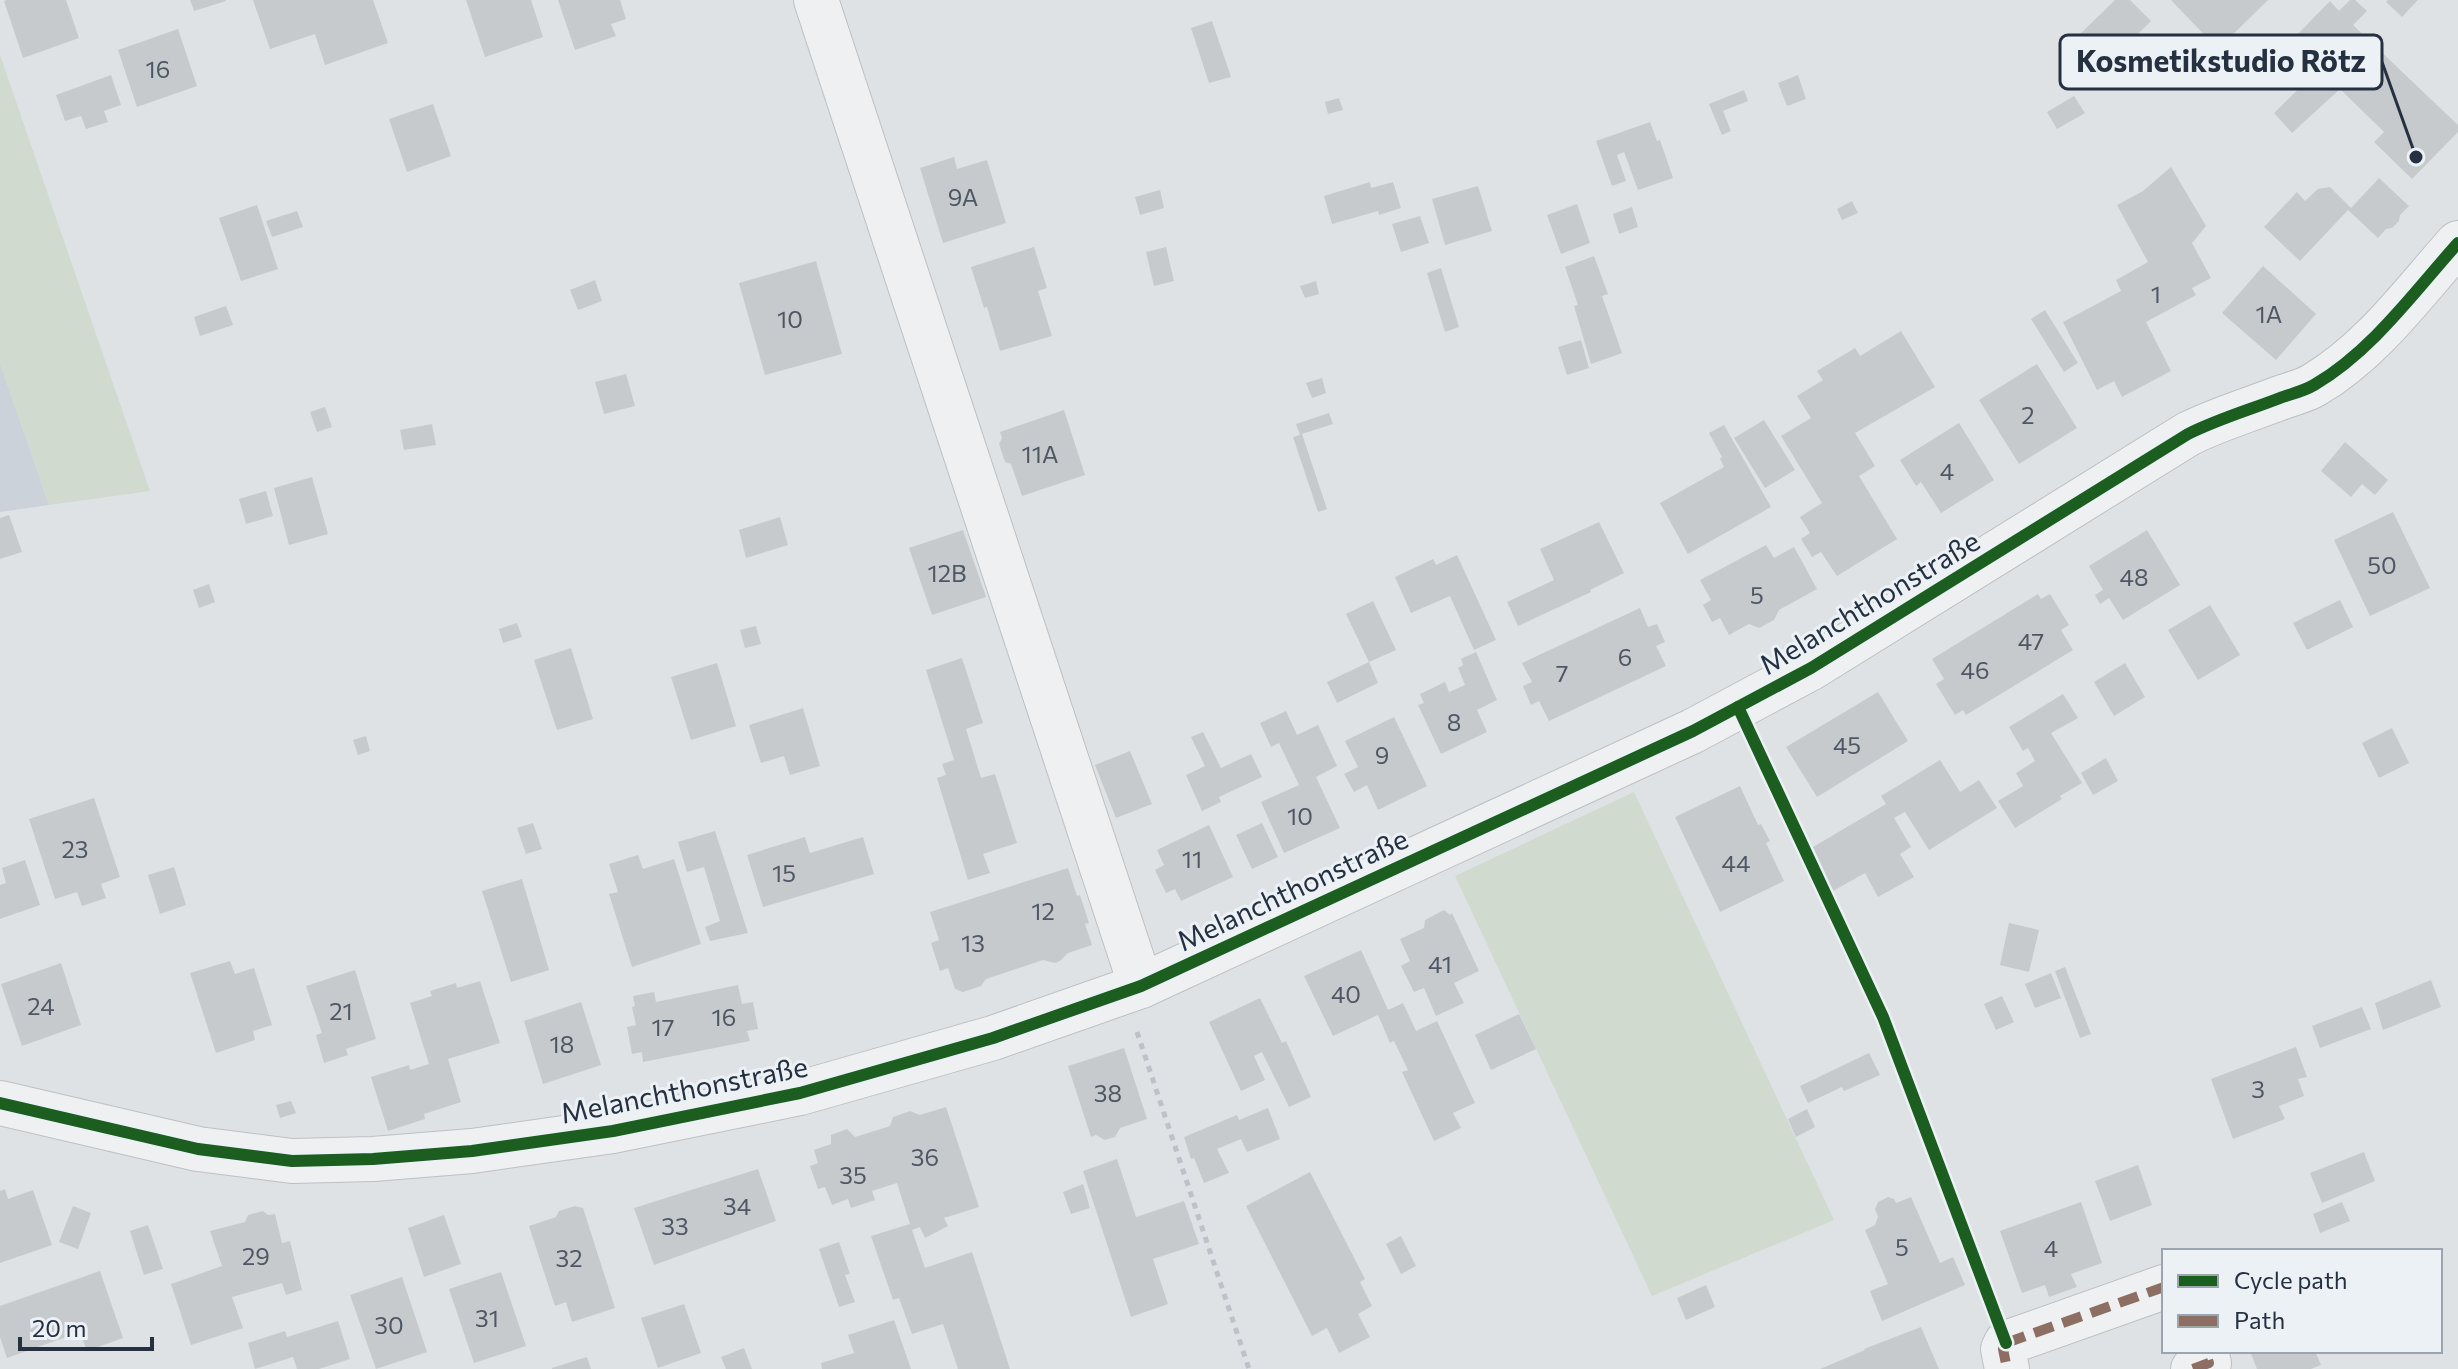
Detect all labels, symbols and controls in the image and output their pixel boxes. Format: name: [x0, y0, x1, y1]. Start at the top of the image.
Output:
callout: Kosmetikstudio Rötz: [2060, 35, 2382, 89]
text: Kosmetikstudio Rötz: [2076, 41, 2366, 78]
house number: 16: [146, 54, 170, 83]
house number: 9A: [948, 182, 978, 211]
house number: 1: [2151, 279, 2161, 308]
house number: 1A: [2256, 299, 2282, 328]
house number: 10: [777, 304, 803, 333]
house number: 2: [2021, 400, 2035, 429]
house number: 11A: [1021, 439, 1059, 468]
house number: 4: [1940, 456, 1954, 485]
street label: Melanchthonstraße: [1753, 523, 1985, 681]
house number: 50: [2367, 550, 2397, 579]
house number: 12B: [927, 558, 967, 587]
house number: 48: [2120, 562, 2148, 591]
house number: 5: [1750, 580, 1764, 609]
house number: 47: [2018, 626, 2044, 655]
house number: 6: [1618, 642, 1632, 671]
house number: 46: [1961, 655, 1989, 684]
house number: 7: [1556, 658, 1568, 687]
house number: 8: [1447, 707, 1461, 736]
house number: 45: [1833, 730, 1861, 759]
house number: 9: [1375, 740, 1389, 769]
house number: 10: [1287, 801, 1313, 830]
street label: Melanchthonstraße: [1171, 821, 1413, 957]
house number: 23: [61, 834, 89, 863]
house number: 11: [1182, 844, 1202, 873]
house number: 44: [1722, 848, 1750, 877]
house number: 15: [772, 858, 796, 887]
house number: 12: [1031, 896, 1055, 925]
house number: 13: [961, 928, 985, 957]
house number: 41: [1428, 949, 1452, 978]
house number: 40: [1331, 979, 1361, 1008]
house number: 24: [27, 991, 55, 1020]
house number: 21: [329, 996, 353, 1025]
house number: 16: [712, 1002, 736, 1031]
house number: 17: [652, 1012, 674, 1041]
house number: 18: [550, 1029, 574, 1058]
street label: Melanchthonstraße: [558, 1048, 810, 1130]
house number: 3: [2251, 1074, 2265, 1103]
house number: 38: [1094, 1078, 1122, 1107]
house number: 36: [911, 1142, 939, 1171]
house number: 35: [839, 1160, 867, 1189]
house number: 34: [723, 1191, 751, 1220]
house number: 33: [661, 1211, 689, 1240]
house number: 5: [1895, 1232, 1909, 1261]
house number: 4: [2044, 1233, 2058, 1262]
house number: 29: [242, 1241, 270, 1270]
house number: 32: [556, 1243, 582, 1272]
legend: [2162, 1249, 2442, 1353]
text: Cycle path: [2234, 1265, 2348, 1294]
scale bar: [20, 1301, 152, 1351]
house number: 31: [475, 1303, 499, 1332]
text: Path: [2234, 1305, 2285, 1334]
house number: 30: [374, 1310, 404, 1339]
text: 20 m: [32, 1313, 86, 1342]

